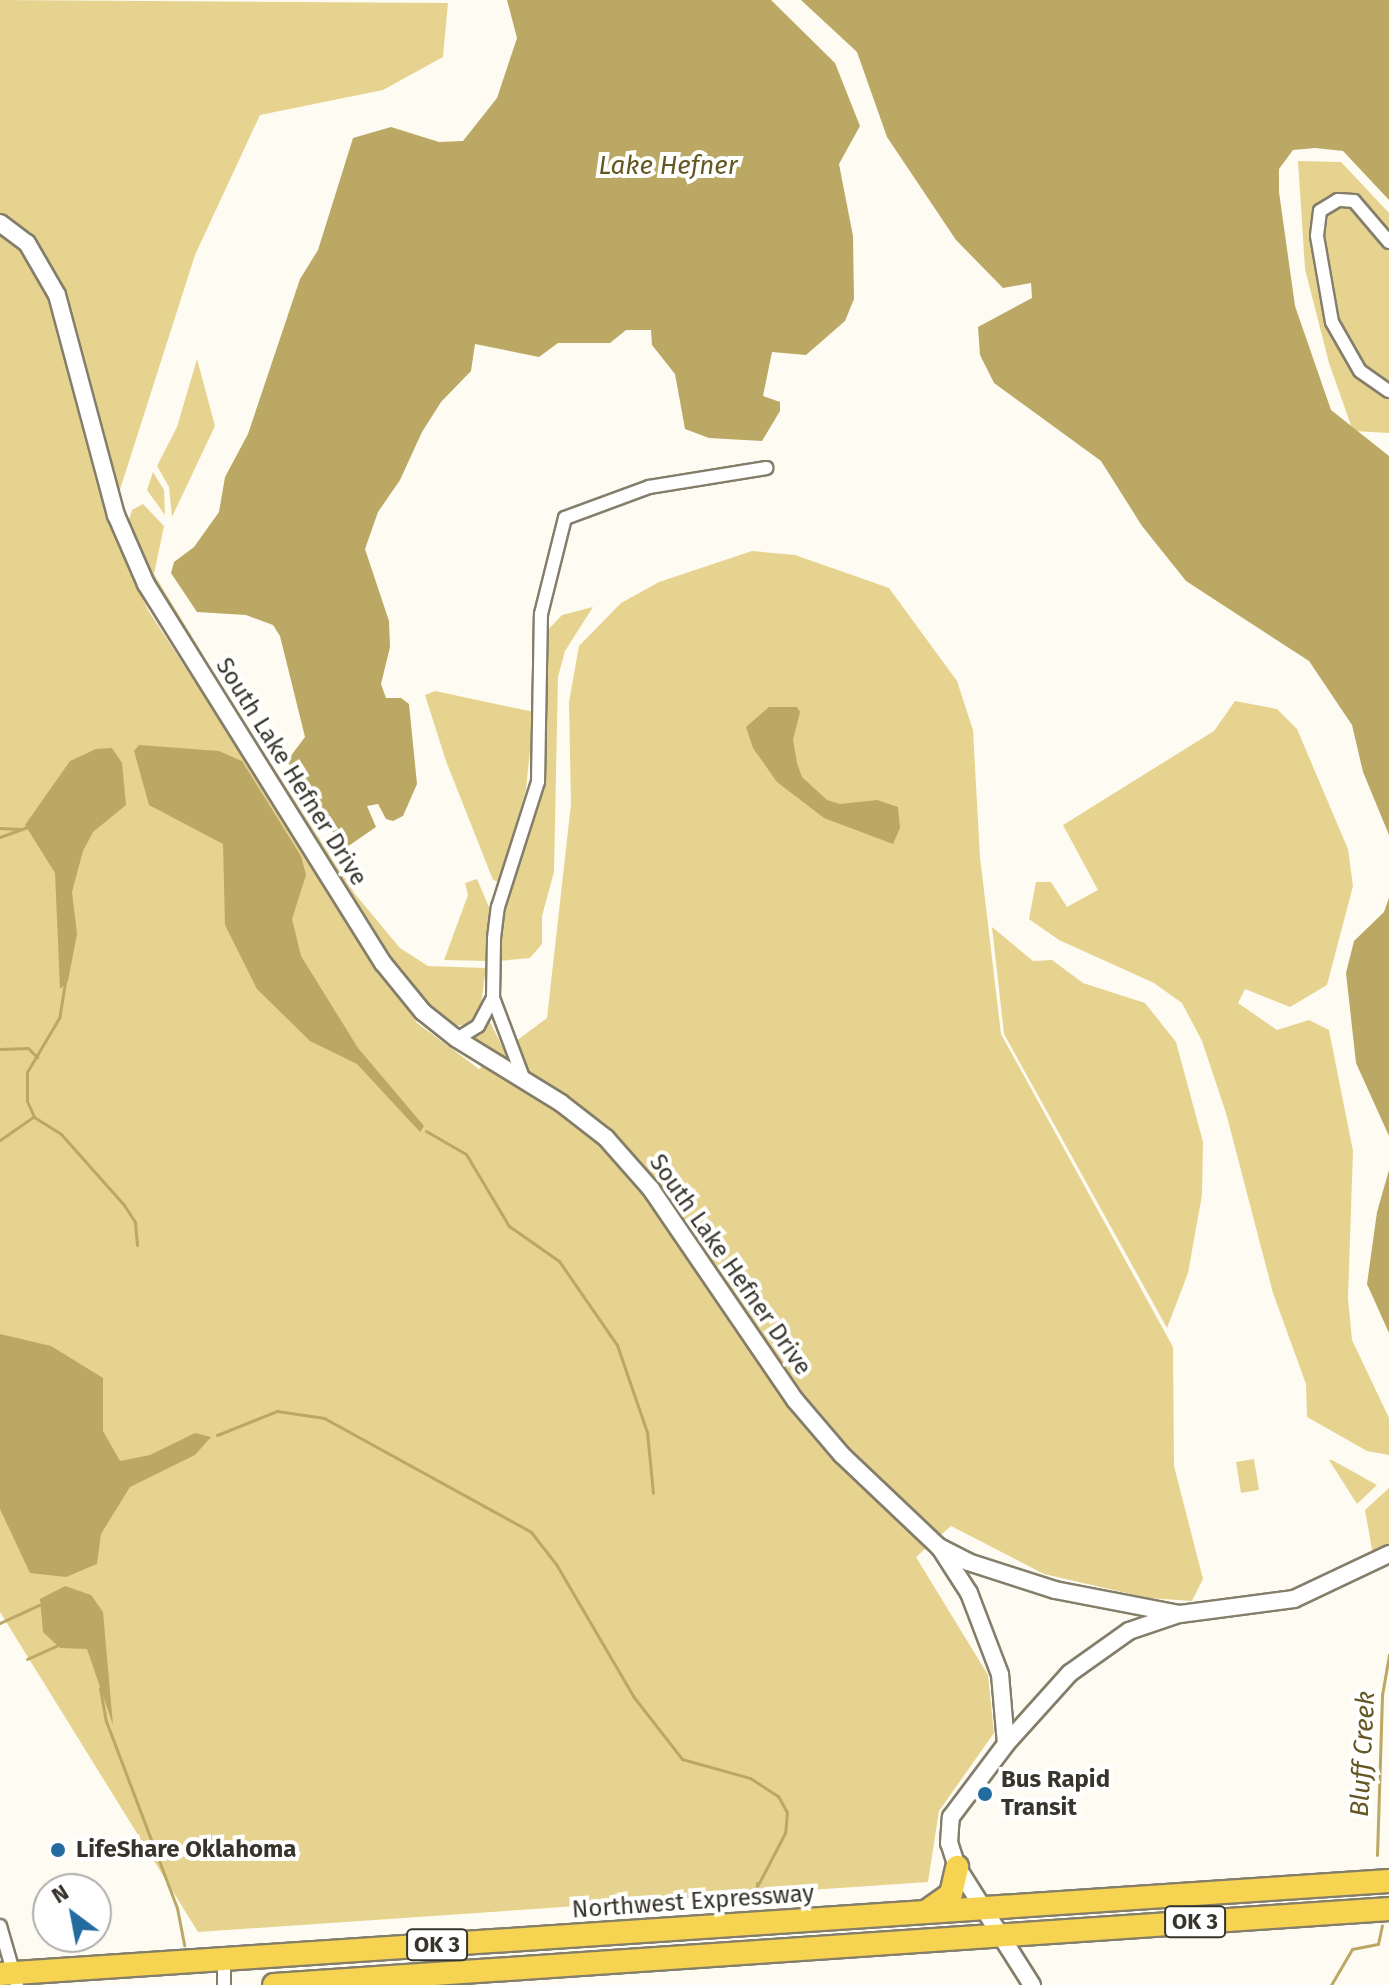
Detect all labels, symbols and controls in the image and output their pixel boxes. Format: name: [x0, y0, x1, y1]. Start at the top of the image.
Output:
water label: Lake Hefner: [598, 150, 738, 182]
street label: South Lake Hefner Drive: [209, 653, 373, 891]
street label: South Lake Hefner Drive: [643, 1149, 817, 1381]
water label: Bluff Creek: [1344, 1690, 1382, 1818]
place label: Bus Rapid Transit: [1001, 1766, 1110, 1822]
marker: Bus Rapid Transit: [976, 1785, 994, 1803]
place label: LifeShare Oklahoma: [76, 1836, 296, 1864]
marker: LifeShare Oklahoma: [47, 1839, 69, 1861]
north arrow: [32, 1873, 112, 1953]
text: N: [47, 1879, 73, 1909]
street label: Northwest Expressway: [571, 1879, 815, 1925]
road number: OK 3: [1163, 1904, 1227, 1940]
road number: OK 3: [405, 1927, 469, 1963]

